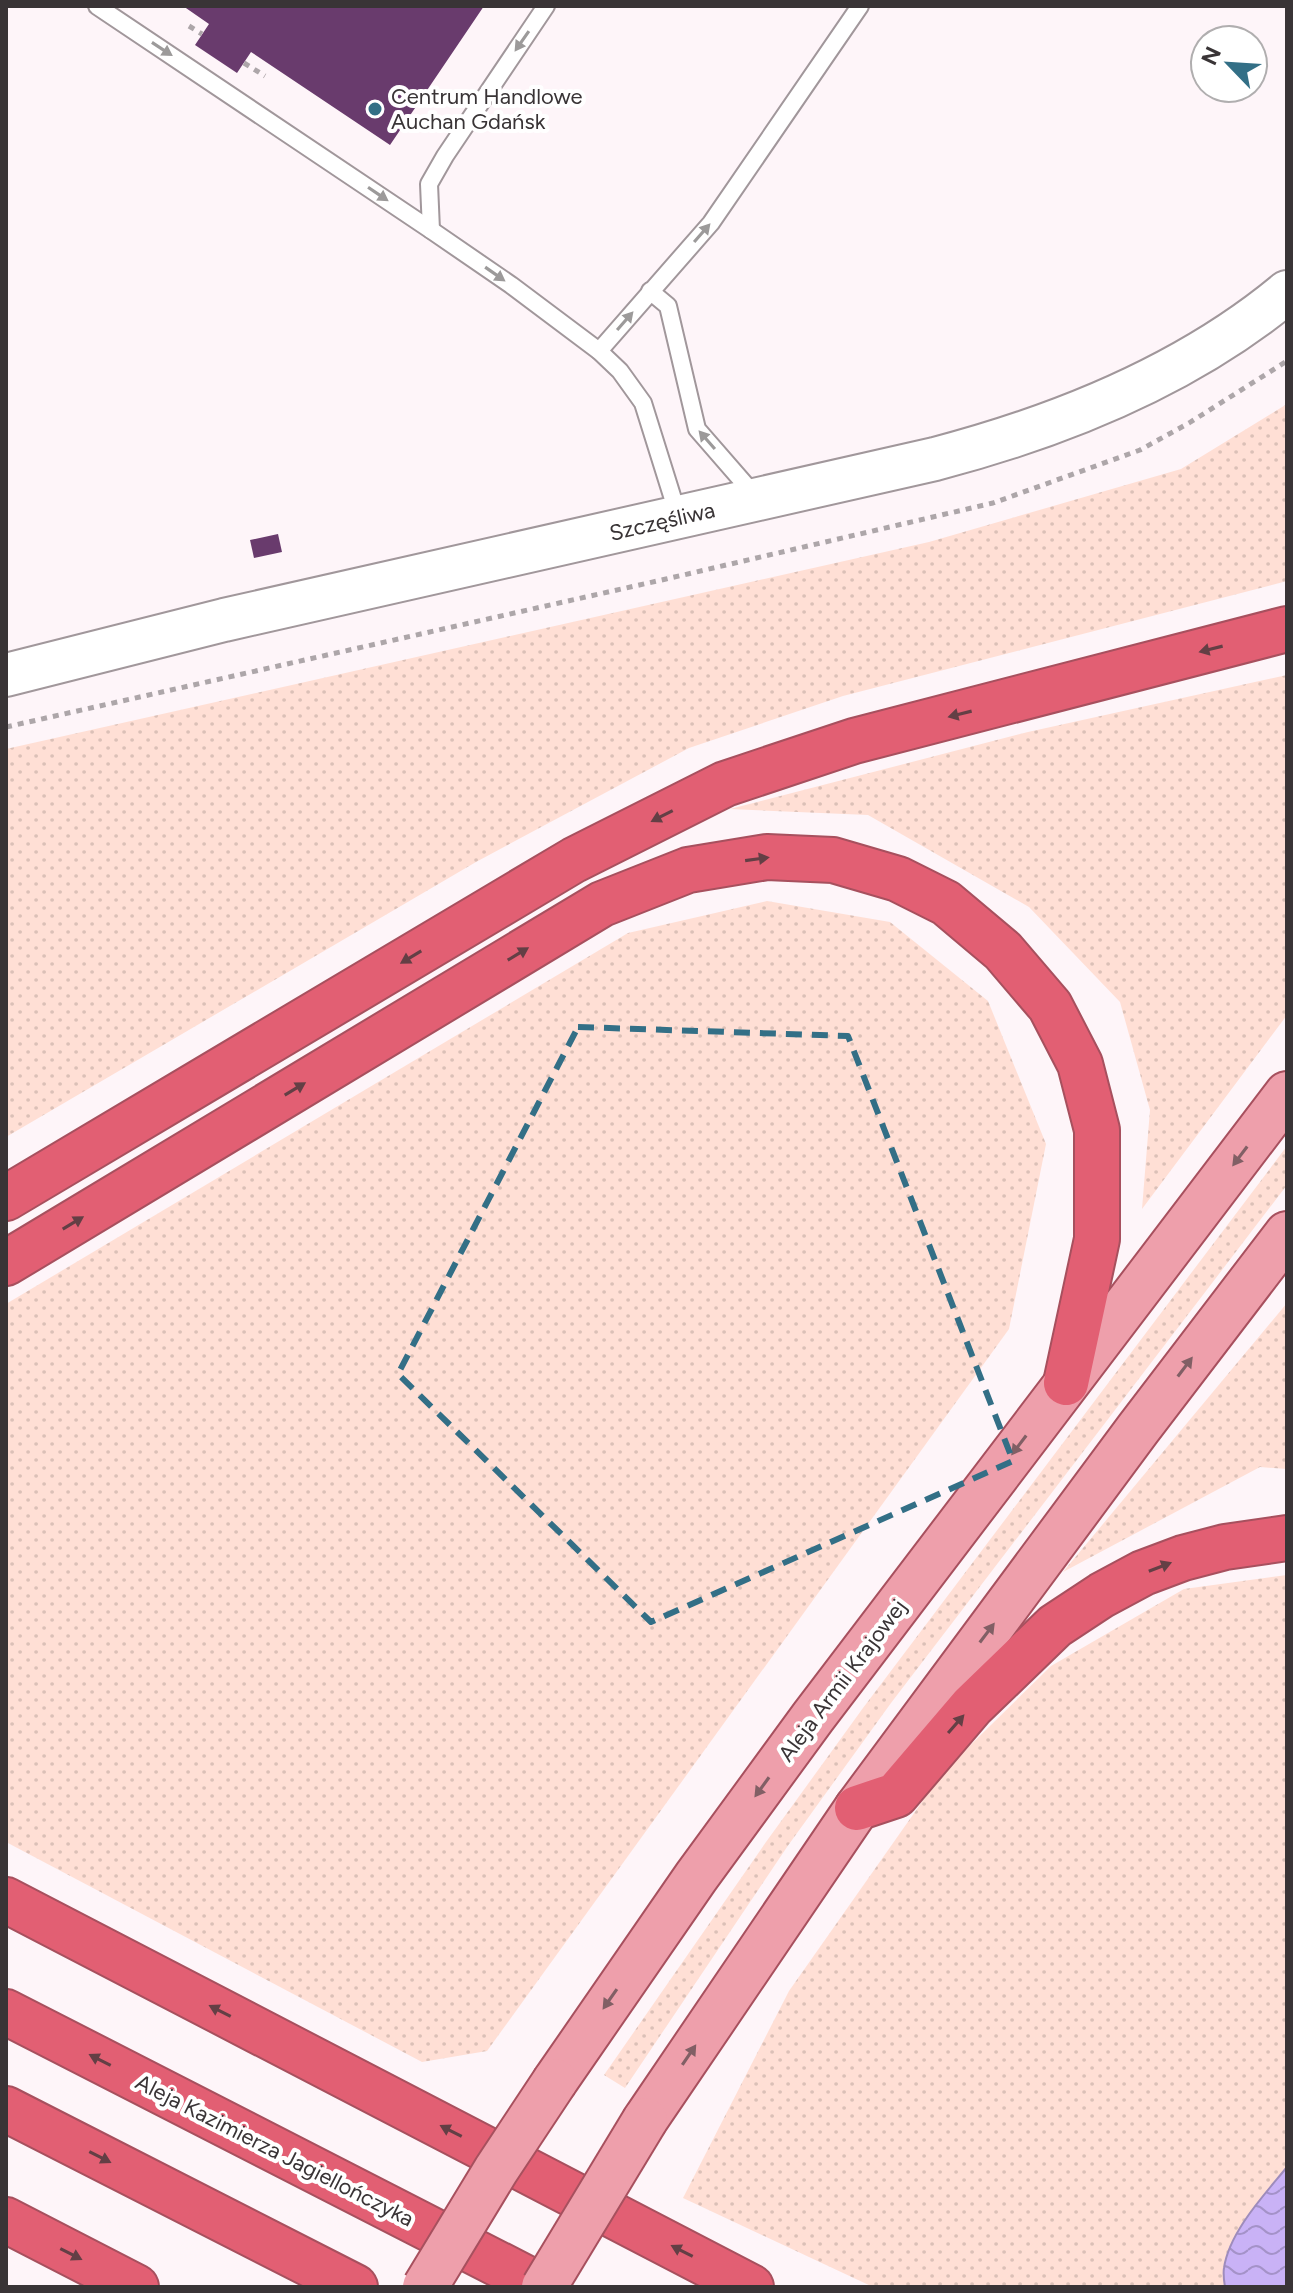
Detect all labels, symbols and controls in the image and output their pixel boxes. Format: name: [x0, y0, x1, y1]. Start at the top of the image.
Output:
north arrow: [1189, 24, 1269, 104]
one-way arrow: [515, 31, 530, 52]
one-way arrow: [152, 42, 173, 57]
text: N: [1195, 42, 1227, 69]
place label: Centrum Handlowe Auchan Gdańsk: [391, 83, 583, 135]
marker: Centrum Handlowe Auchan Gdańsk: [366, 100, 384, 118]
one-way arrow: [368, 186, 389, 201]
one-way arrow: [693, 223, 710, 243]
one-way arrow: [485, 266, 506, 281]
one-way arrow: [615, 312, 633, 331]
one-way arrow: [699, 430, 716, 450]
street label: Szczęśliwa: [607, 496, 718, 547]
one-way arrow: [1199, 643, 1224, 655]
one-way arrow: [947, 708, 972, 720]
one-way arrow: [650, 809, 673, 823]
one-way arrow: [744, 852, 769, 865]
one-way arrow: [507, 948, 529, 962]
one-way arrow: [400, 950, 422, 964]
one-way arrow: [284, 1082, 306, 1096]
one-way arrow: [1232, 1146, 1248, 1166]
one-way arrow: [62, 1216, 84, 1230]
one-way arrow: [1177, 1357, 1193, 1377]
one-way arrow: [1011, 1435, 1027, 1455]
one-way arrow: [1148, 1560, 1172, 1573]
street label: Aleja Armii Krajowej: [773, 1594, 912, 1767]
one-way arrow: [978, 1622, 994, 1643]
one-way arrow: [947, 1714, 964, 1734]
one-way arrow: [754, 1777, 770, 1798]
one-way arrow: [603, 1988, 618, 2009]
one-way arrow: [209, 2005, 232, 2018]
one-way arrow: [681, 2045, 696, 2066]
one-way arrow: [88, 2054, 111, 2067]
street label: Aleja Kazimierza Jagiellończyka: [131, 2068, 418, 2233]
one-way arrow: [440, 2125, 463, 2138]
one-way arrow: [89, 2150, 112, 2163]
one-way arrow: [670, 2244, 693, 2258]
one-way arrow: [60, 2247, 83, 2260]

